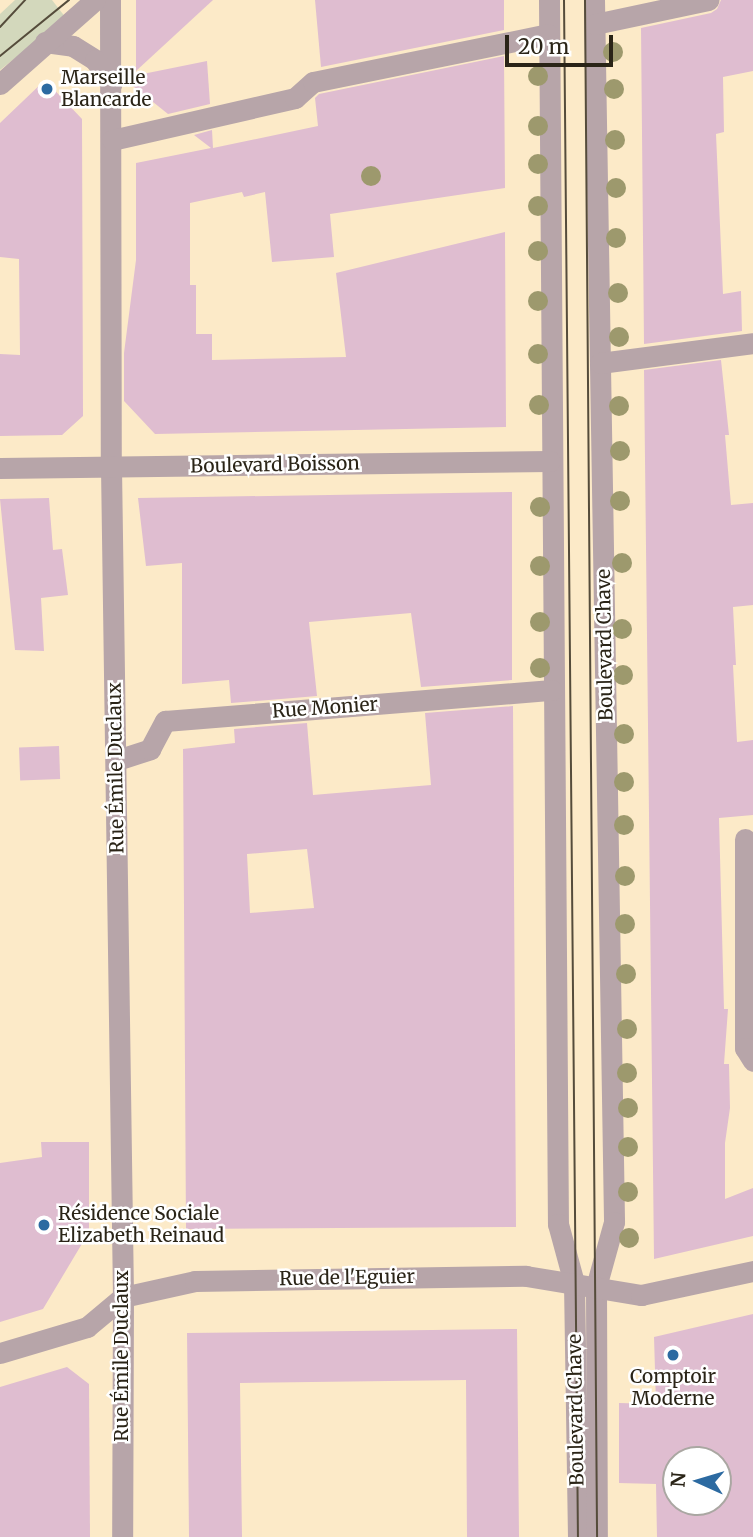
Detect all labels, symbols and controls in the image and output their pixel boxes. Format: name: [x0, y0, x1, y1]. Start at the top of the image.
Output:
scale bar: [508, 21, 616, 65]
text: 20 m: [518, 33, 569, 60]
place label: Marseille Blancarde: [61, 67, 151, 111]
marker: Marseille Blancarde: [39, 81, 55, 97]
street label: Boulevard Boisson: [190, 452, 360, 478]
street label: Boulevard Chave: [592, 569, 618, 721]
street label: Rue Émile Duclaux: [103, 682, 129, 854]
street label: Rue Monier: [271, 693, 379, 723]
place label: Résidence Sociale Elizabeth Reinaud: [58, 1203, 224, 1247]
marker: Résidence Sociale Elizabeth Reinaud: [36, 1217, 52, 1233]
street label: Rue de l'Eguier: [279, 1265, 415, 1291]
street label: Rue Émile Duclaux: [111, 1270, 133, 1442]
street label: Boulevard Chave: [563, 1334, 589, 1486]
marker: Comptoir Moderne: [665, 1347, 681, 1363]
place label: Comptoir Moderne: [630, 1366, 716, 1410]
north arrow: [662, 1446, 732, 1516]
text: N: [666, 1471, 691, 1488]

